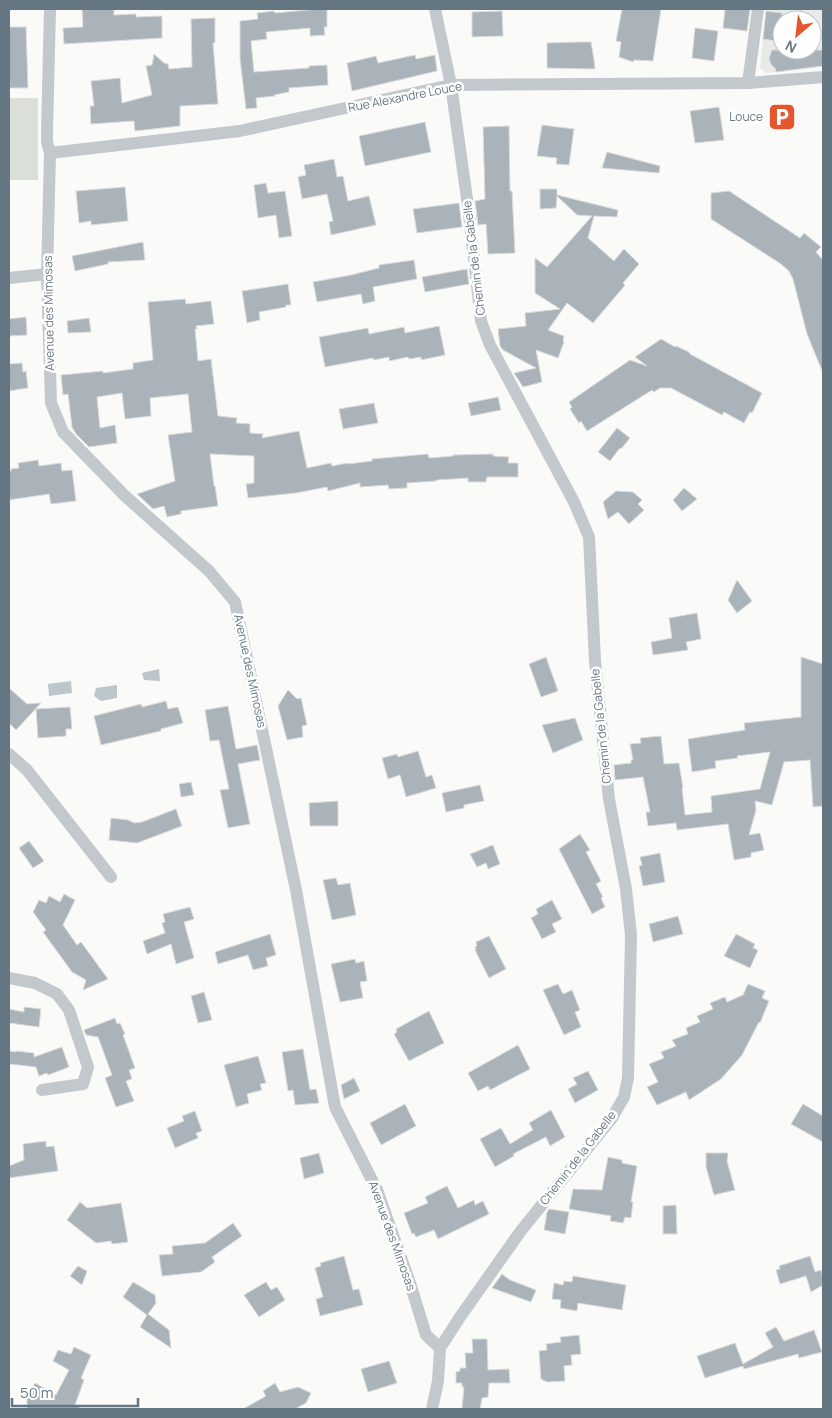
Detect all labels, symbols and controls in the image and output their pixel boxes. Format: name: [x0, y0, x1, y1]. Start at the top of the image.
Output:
north arrow: [772, 10, 822, 60]
text: N: [782, 36, 800, 58]
street label: Rue Alexandre Louce: [347, 77, 463, 116]
parking icon: Louce: [767, 102, 797, 132]
place label: Louce: [729, 108, 763, 125]
street label: Chemin de la Gabelle: [458, 200, 489, 316]
street label: Avenue des Mimosas: [39, 255, 58, 371]
street label: Avenue des Mimosas: [230, 613, 271, 729]
street label: Chemin de la Gabelle: [586, 668, 615, 784]
street label: Chemin de la Gabelle: [535, 1107, 620, 1208]
street label: Avenue des Mimosas: [365, 1179, 420, 1293]
scale bar: [12, 1376, 139, 1408]
text: 50 m: [20, 1382, 54, 1403]

